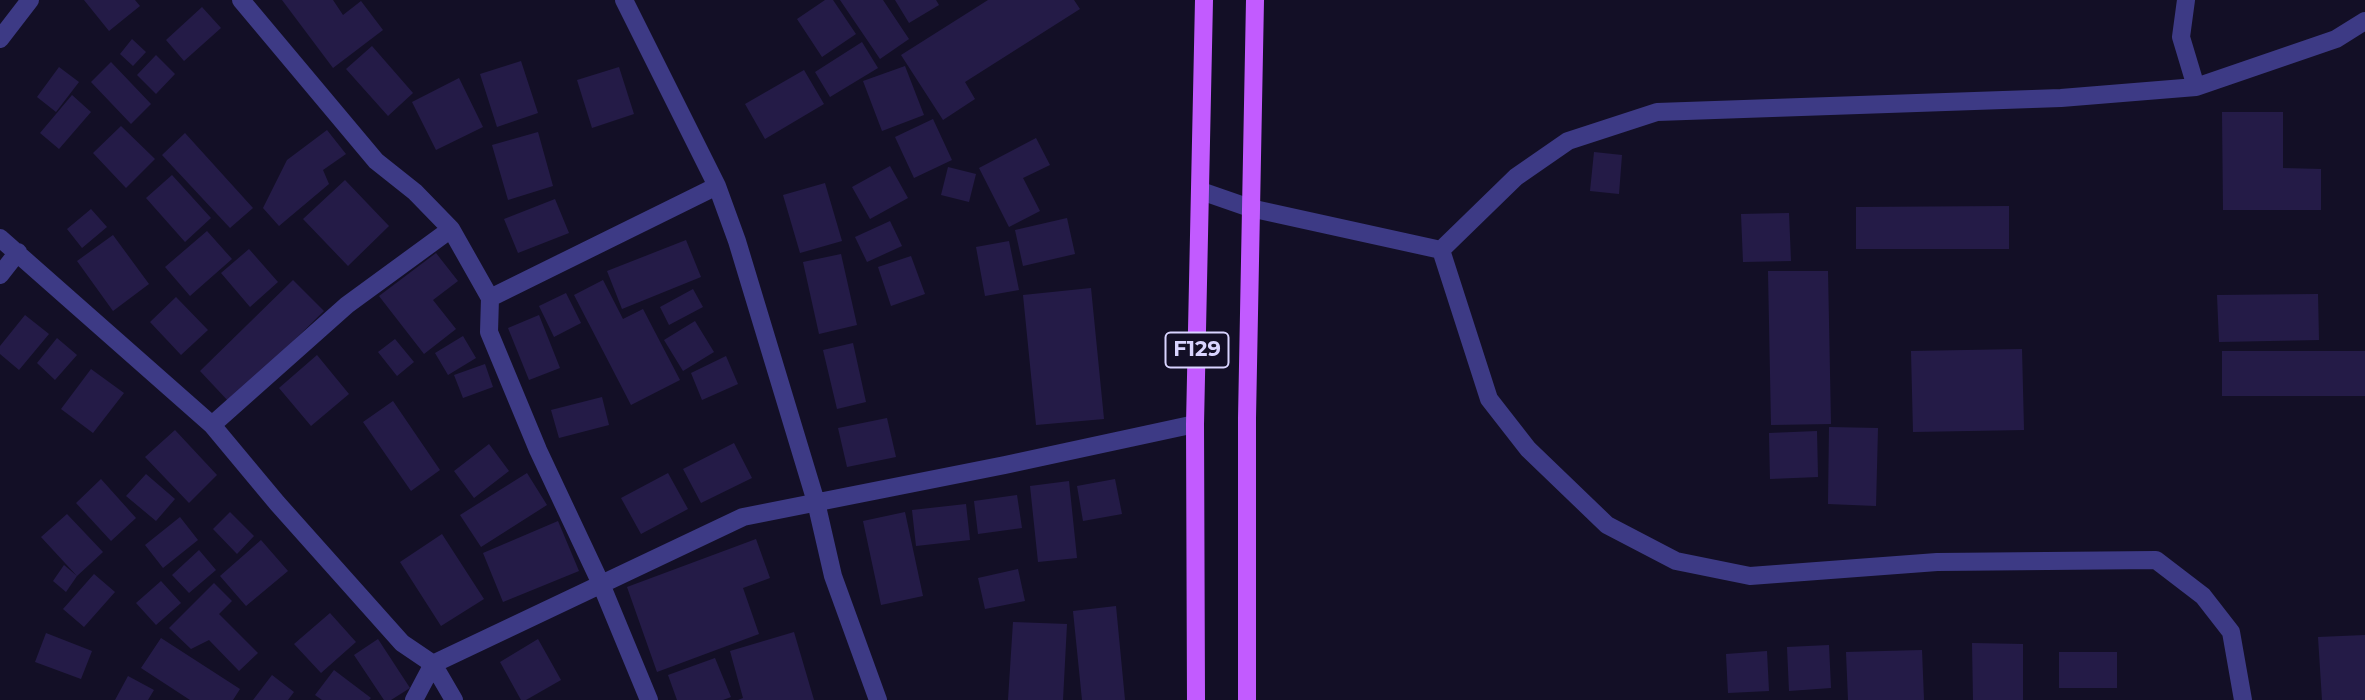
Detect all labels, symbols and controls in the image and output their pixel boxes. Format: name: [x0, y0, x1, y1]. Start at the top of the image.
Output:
road number: F129: [1166, 332, 1228, 368]

